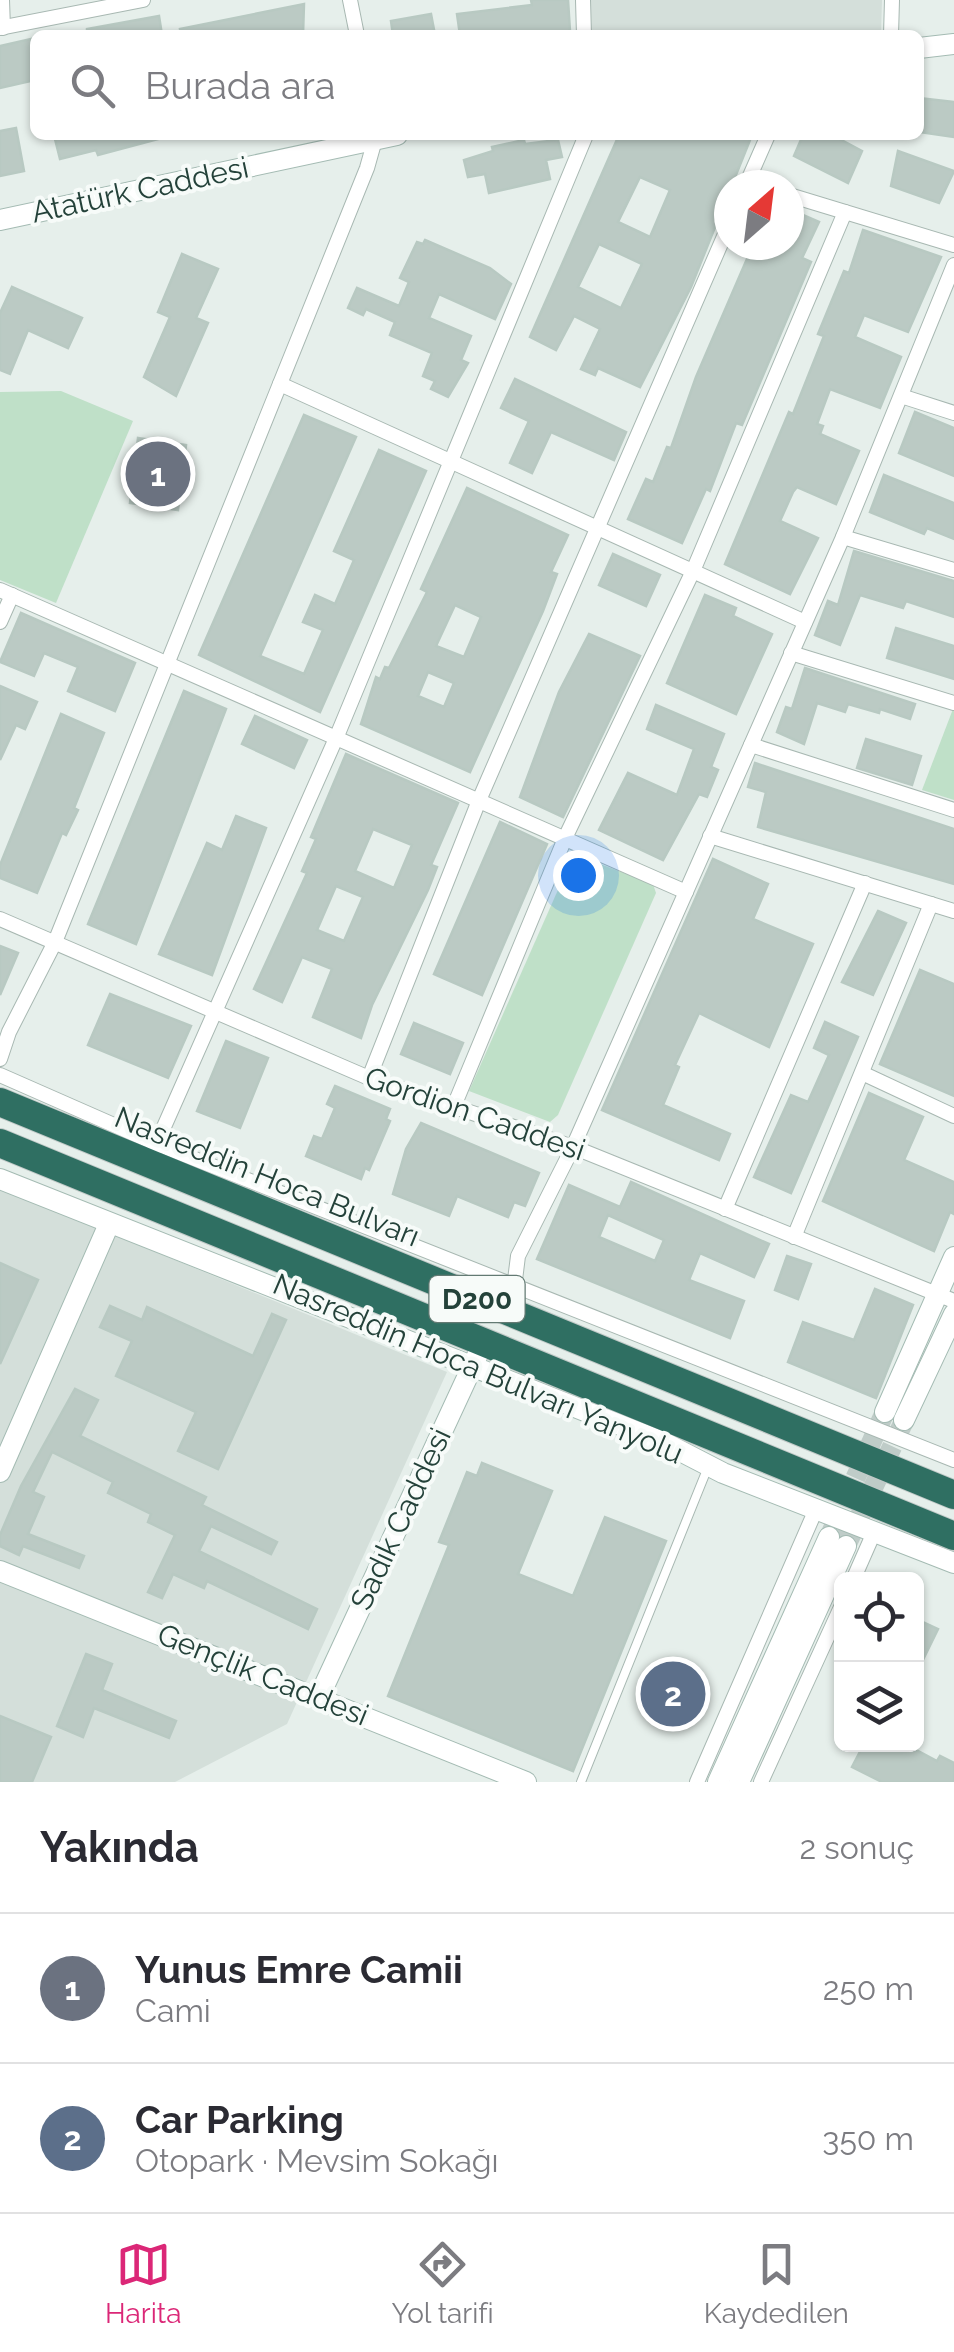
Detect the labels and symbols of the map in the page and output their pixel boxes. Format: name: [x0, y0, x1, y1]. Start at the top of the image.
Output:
street label: Atatürk Caddesi: [28, 149, 252, 230]
north arrow: [714, 170, 804, 260]
pin: 1: [126, 436, 190, 512]
your location: [553, 850, 604, 901]
street label: Gordion Caddesi: [360, 1059, 590, 1168]
street label: Nasreddin Hoca Bulvarı: [110, 1099, 424, 1254]
street label: Nasreddin Hoca Bulvarı Yanyolu: [268, 1266, 688, 1471]
road number: D200: [430, 1276, 524, 1322]
street label: Sadık Caddesi: [343, 1422, 458, 1615]
street label: Gençlik Caddesi: [153, 1616, 374, 1733]
pin: 2: [640, 1656, 706, 1732]

